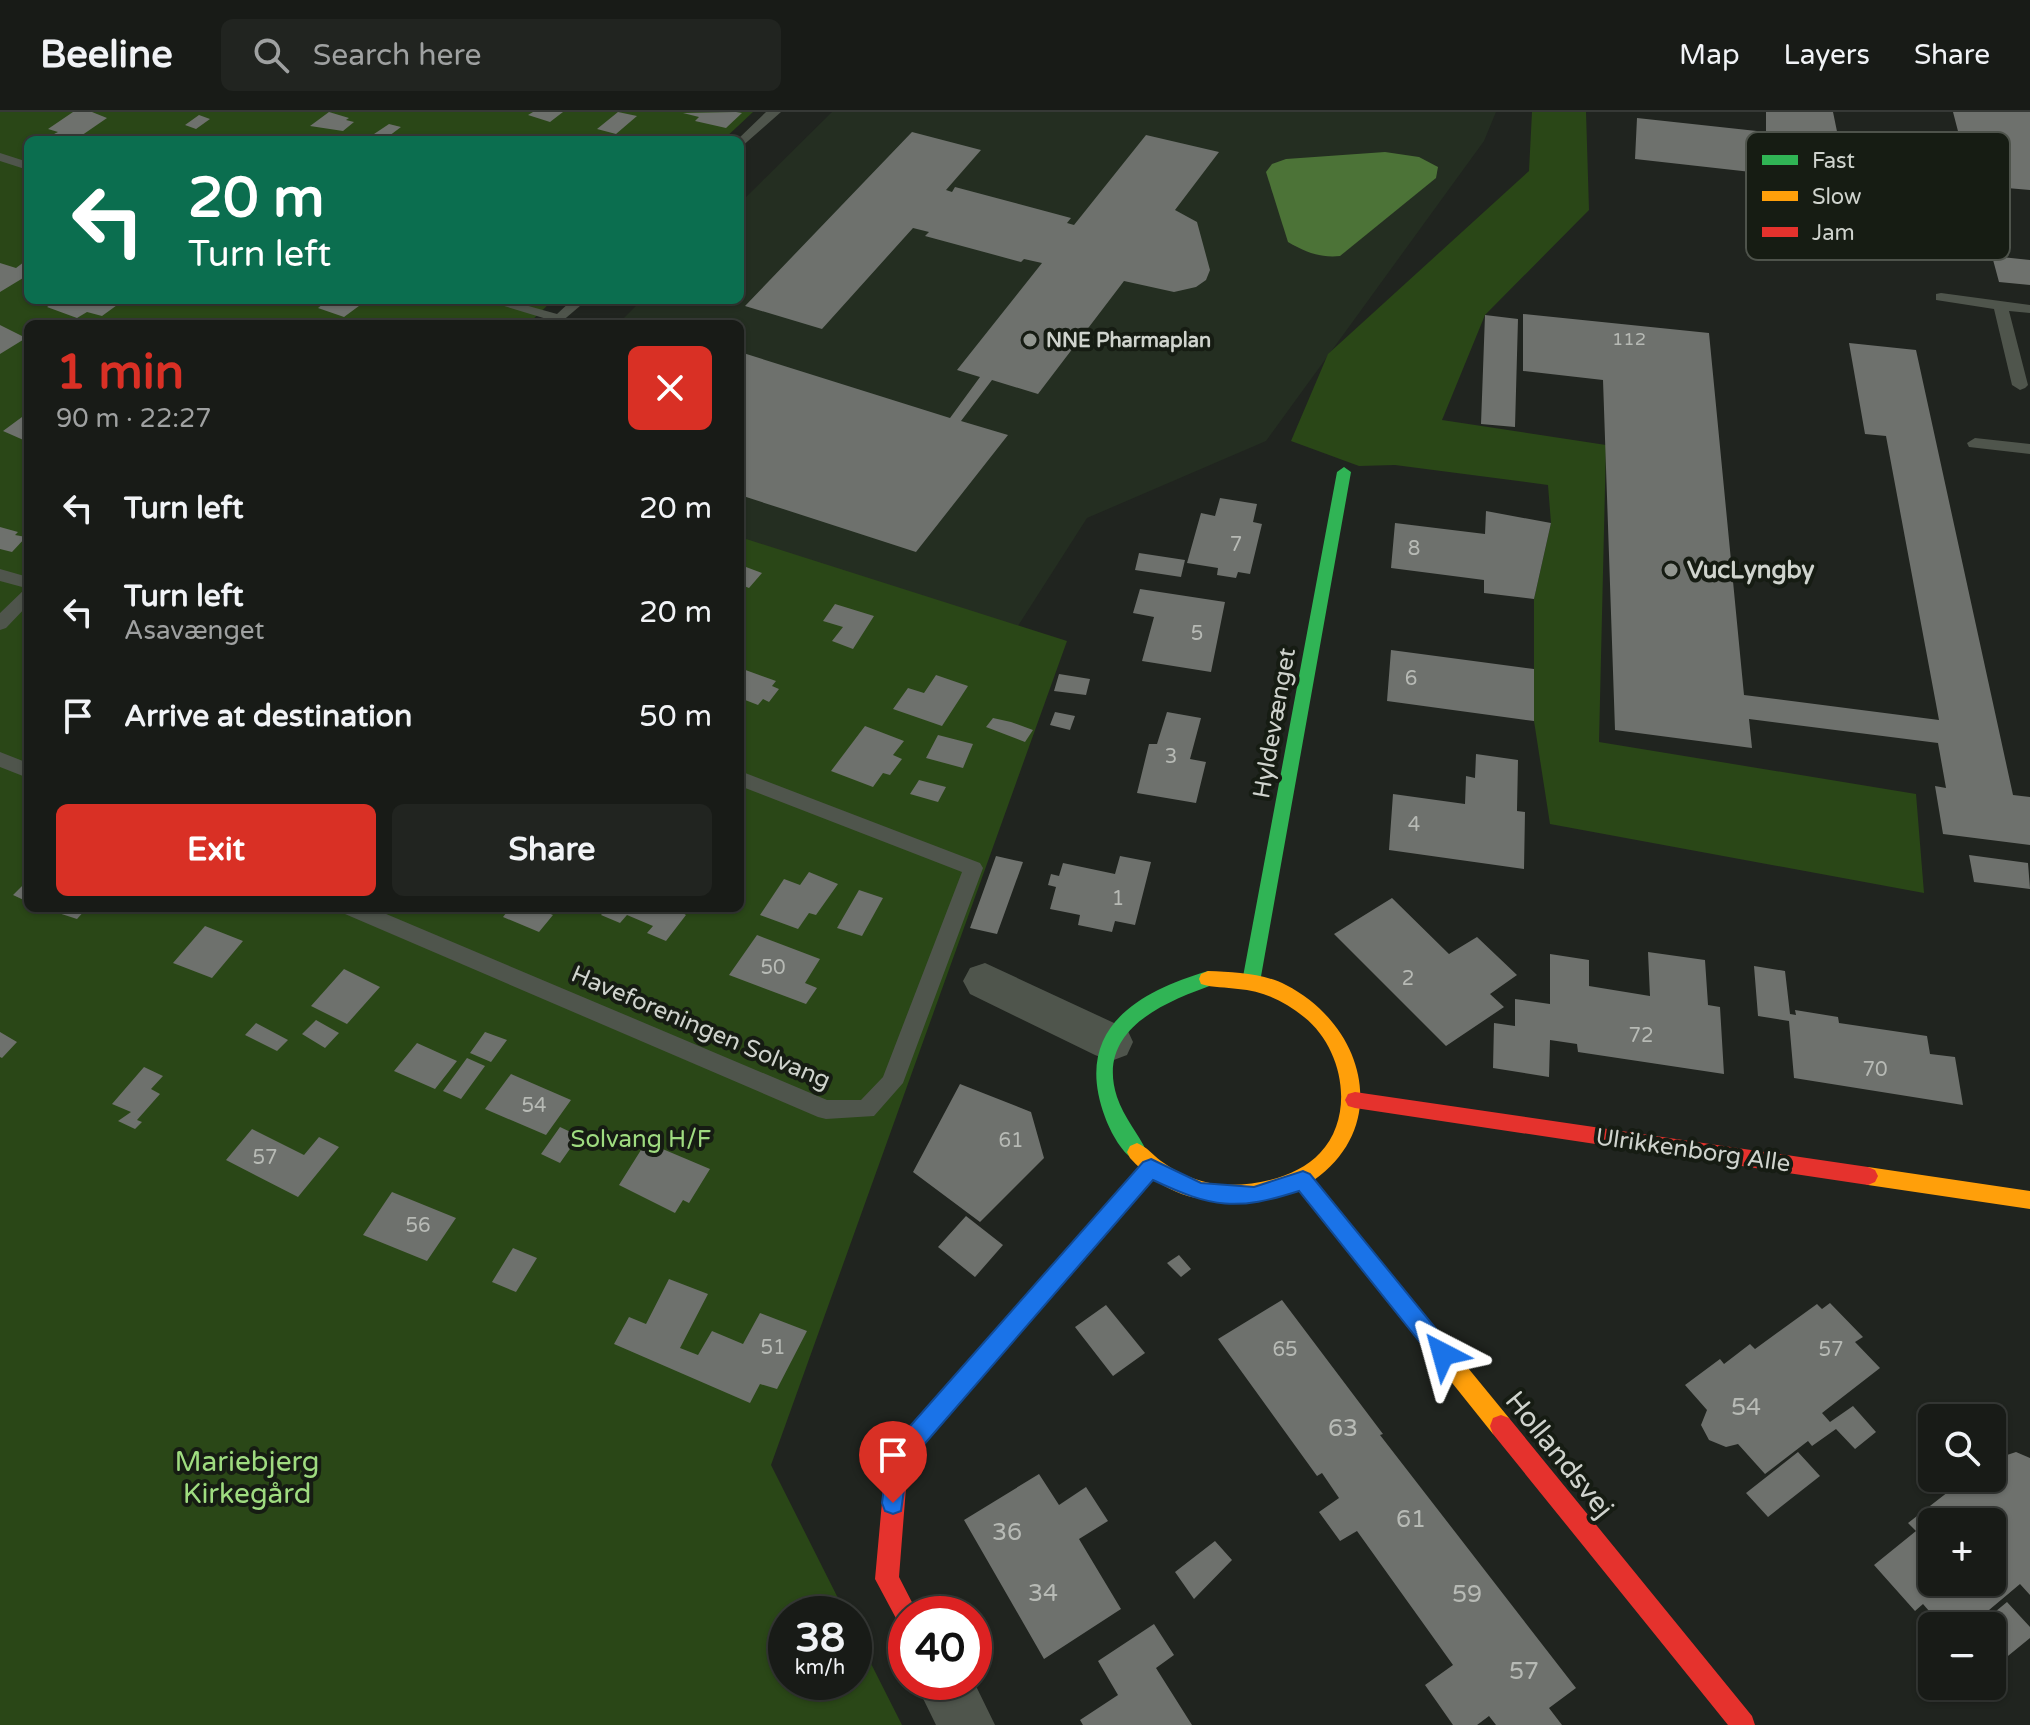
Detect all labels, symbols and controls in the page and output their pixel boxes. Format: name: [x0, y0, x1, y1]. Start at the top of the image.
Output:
search box: [221, 19, 781, 91]
text: Beeline: [40, 32, 173, 78]
icon: search: [249, 33, 293, 77]
text: Search here: [313, 37, 481, 74]
text: Map: [1679, 38, 1740, 72]
text: Layers: [1784, 38, 1870, 72]
text: Share: [1914, 38, 1990, 72]
legend: [1746, 132, 2010, 260]
text: Fast: [1812, 148, 1855, 174]
text: 20 m: [188, 165, 324, 232]
icon: left: [56, 168, 160, 272]
text: Slow: [1812, 184, 1862, 210]
text: Jam: [1812, 220, 1855, 246]
text: Turn left: [188, 233, 331, 276]
house number: 112: [1612, 328, 1646, 350]
place label: NNE Pharmaplan: [1046, 329, 1211, 353]
marker: NNE Pharmaplan: [1021, 331, 1039, 349]
text: 1 min: [56, 344, 184, 402]
button: close: [628, 346, 712, 430]
text: 90 m · 22:27: [56, 403, 212, 434]
icon: left: [56, 486, 100, 530]
text: Turn left: [124, 490, 243, 527]
text: 20 m: [639, 490, 712, 527]
house number: 7: [1230, 533, 1242, 557]
house number: 8: [1408, 537, 1420, 561]
place label: VucLyngby: [1687, 556, 1815, 585]
marker: VucLyngby: [1662, 561, 1680, 579]
text: Turn left: [124, 578, 243, 615]
icon: left: [56, 590, 100, 634]
text: 20 m: [639, 594, 712, 631]
text: Asavænget: [124, 615, 264, 646]
house number: 5: [1191, 622, 1203, 646]
street label: Hyldevænget: [1247, 646, 1302, 801]
house number: 6: [1405, 667, 1417, 691]
icon: arrive: [56, 694, 100, 738]
text: Arrive at destination: [124, 698, 412, 735]
text: 50 m: [639, 698, 712, 735]
house number: 3: [1165, 745, 1177, 769]
button: Exit: [56, 804, 376, 896]
button: Share: [392, 804, 712, 896]
house number: 4: [1408, 813, 1420, 837]
house number: 1: [1112, 887, 1124, 911]
house number: 50: [760, 956, 786, 980]
street label: Haveforeningen Solvang: [567, 960, 835, 1095]
house number: 2: [1402, 967, 1414, 991]
house number: 72: [1628, 1024, 1654, 1048]
house number: 70: [1862, 1058, 1888, 1082]
house number: 54: [521, 1094, 547, 1118]
street label: Ulrikkenborg Alle: [1594, 1122, 1792, 1179]
park label: Solvang H/F: [571, 1125, 711, 1154]
house number: 61: [998, 1129, 1024, 1153]
house number: 57: [252, 1146, 278, 1170]
house number: 56: [405, 1214, 431, 1238]
position arrow: [1401, 1312, 1485, 1396]
house number: 51: [760, 1336, 786, 1360]
house number: 65: [1272, 1338, 1298, 1362]
house number: 57: [1818, 1338, 1844, 1362]
street label: Hollandsvej: [1498, 1384, 1621, 1525]
house number: 54: [1731, 1393, 1761, 1422]
map controls: [1918, 1404, 2006, 1700]
button: search: [1918, 1404, 2006, 1492]
house number: 63: [1328, 1414, 1358, 1443]
pin: [859, 1421, 927, 1503]
icon: arrive: [871, 1433, 915, 1477]
park label: Mariebjerg Kirkegård: [175, 1445, 319, 1511]
house number: 61: [1396, 1505, 1426, 1534]
button: +: [1918, 1508, 2006, 1596]
house number: 36: [992, 1518, 1022, 1547]
house number: 34: [1028, 1579, 1058, 1608]
house number: 59: [1452, 1580, 1482, 1609]
speed limit sign: 40: [888, 1596, 992, 1700]
button: −: [1918, 1612, 2006, 1700]
text: 38: [795, 1614, 845, 1662]
text: km/h: [795, 1656, 845, 1680]
house number: 57: [1509, 1657, 1539, 1686]

